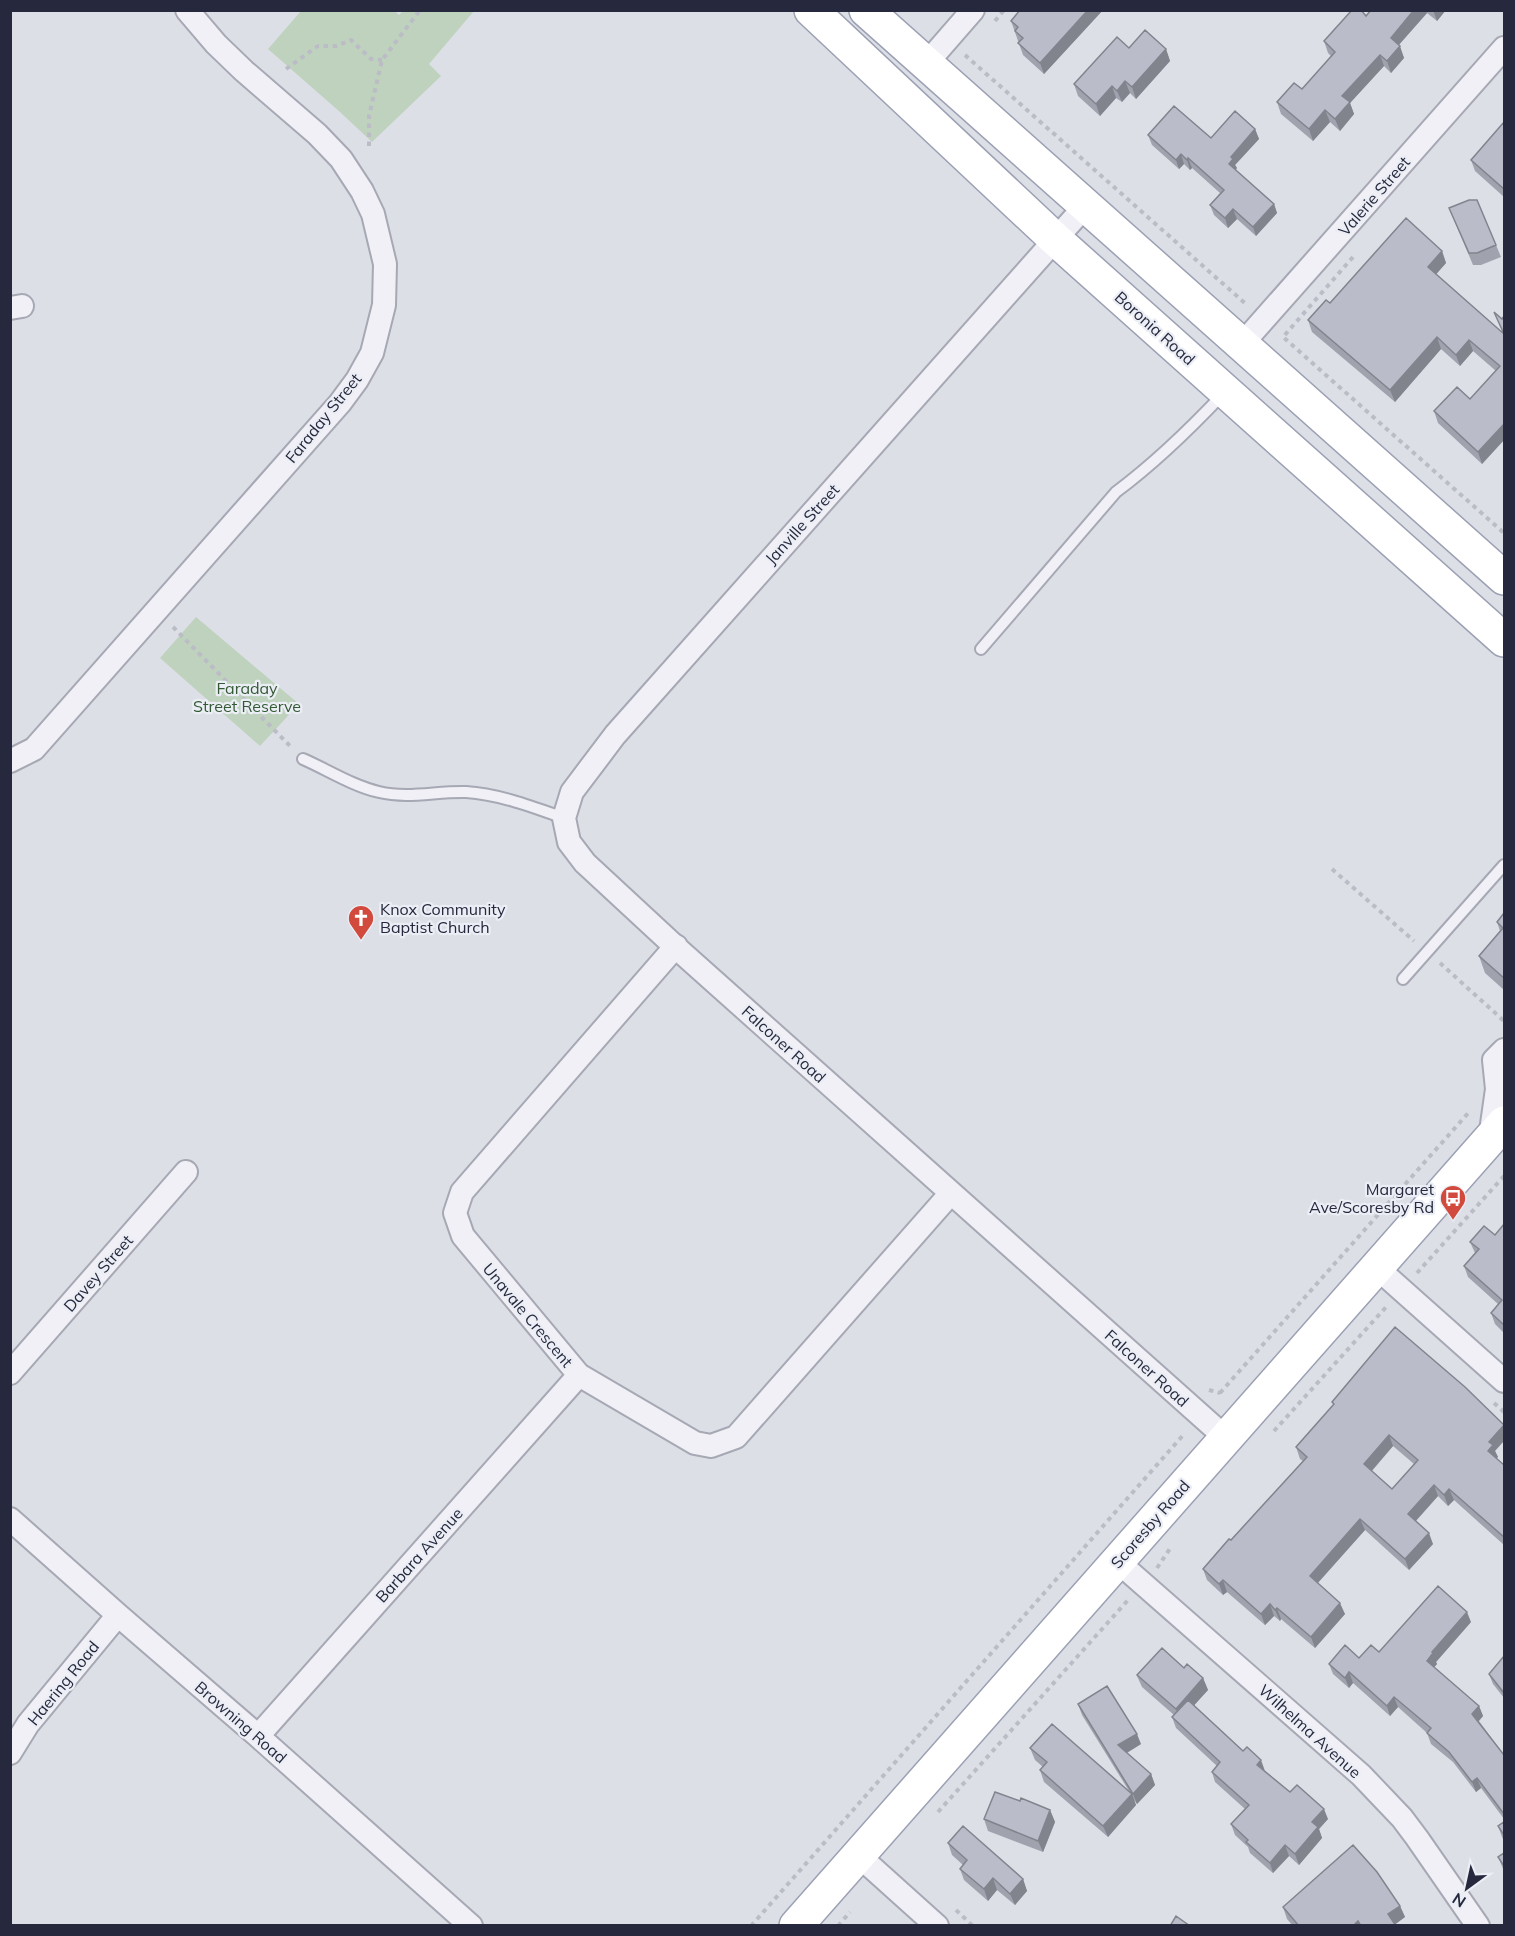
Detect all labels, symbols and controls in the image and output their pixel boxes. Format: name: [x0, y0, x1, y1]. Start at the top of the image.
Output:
street label: Valerie Street: [1334, 152, 1414, 240]
street label: Boronia Road: [1111, 287, 1199, 369]
street label: Faraday Street: [281, 369, 366, 467]
street label: Janville Street: [761, 479, 844, 568]
park label: Faraday Street Reserve: [193, 678, 301, 716]
place label: Knox Community Baptist Church: [380, 899, 506, 937]
church icon: Knox Community Baptist Church: [346, 903, 376, 941]
street label: Falconer Road: [738, 1001, 830, 1087]
place label: Margaret Ave/Scoresby Rd: [1309, 1179, 1434, 1217]
bus stop icon: Margaret Ave/Scoresby Rd: [1438, 1183, 1468, 1221]
street label: Davey Street: [59, 1230, 137, 1316]
street label: Unavale Crescent: [479, 1259, 578, 1371]
street label: Falconer Road: [1101, 1325, 1193, 1411]
street label: Scoresby Road: [1106, 1476, 1194, 1572]
street label: Barbara Avenue: [371, 1503, 467, 1607]
street label: Haering Road: [23, 1637, 103, 1729]
street label: Browning Road: [191, 1677, 291, 1767]
street label: Wilhelma Avenue: [1255, 1680, 1365, 1782]
north arrow: [1437, 1858, 1497, 1918]
text: N: [1448, 1889, 1469, 1912]

